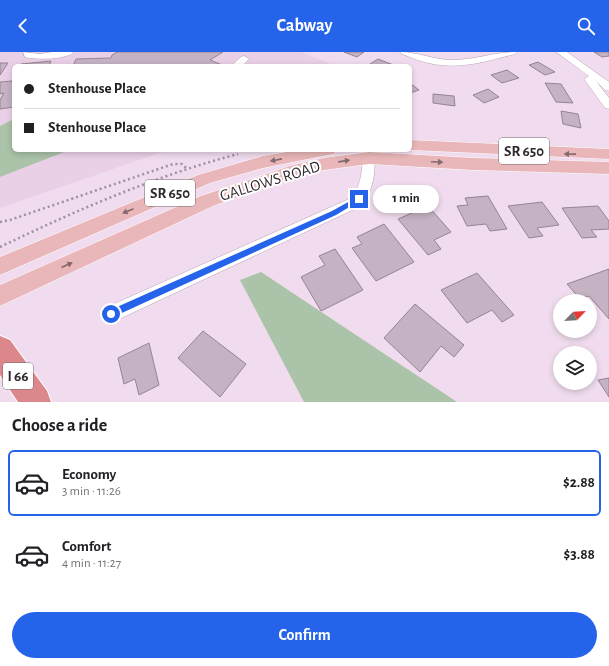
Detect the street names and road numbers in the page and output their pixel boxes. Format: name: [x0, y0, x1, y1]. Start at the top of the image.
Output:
road number: SR 650: [499, 138, 549, 164]
street label: GALLOWS ROAD: [218, 158, 322, 204]
road number: SR 650: [145, 180, 195, 206]
road number: I 66: [3, 363, 33, 389]

